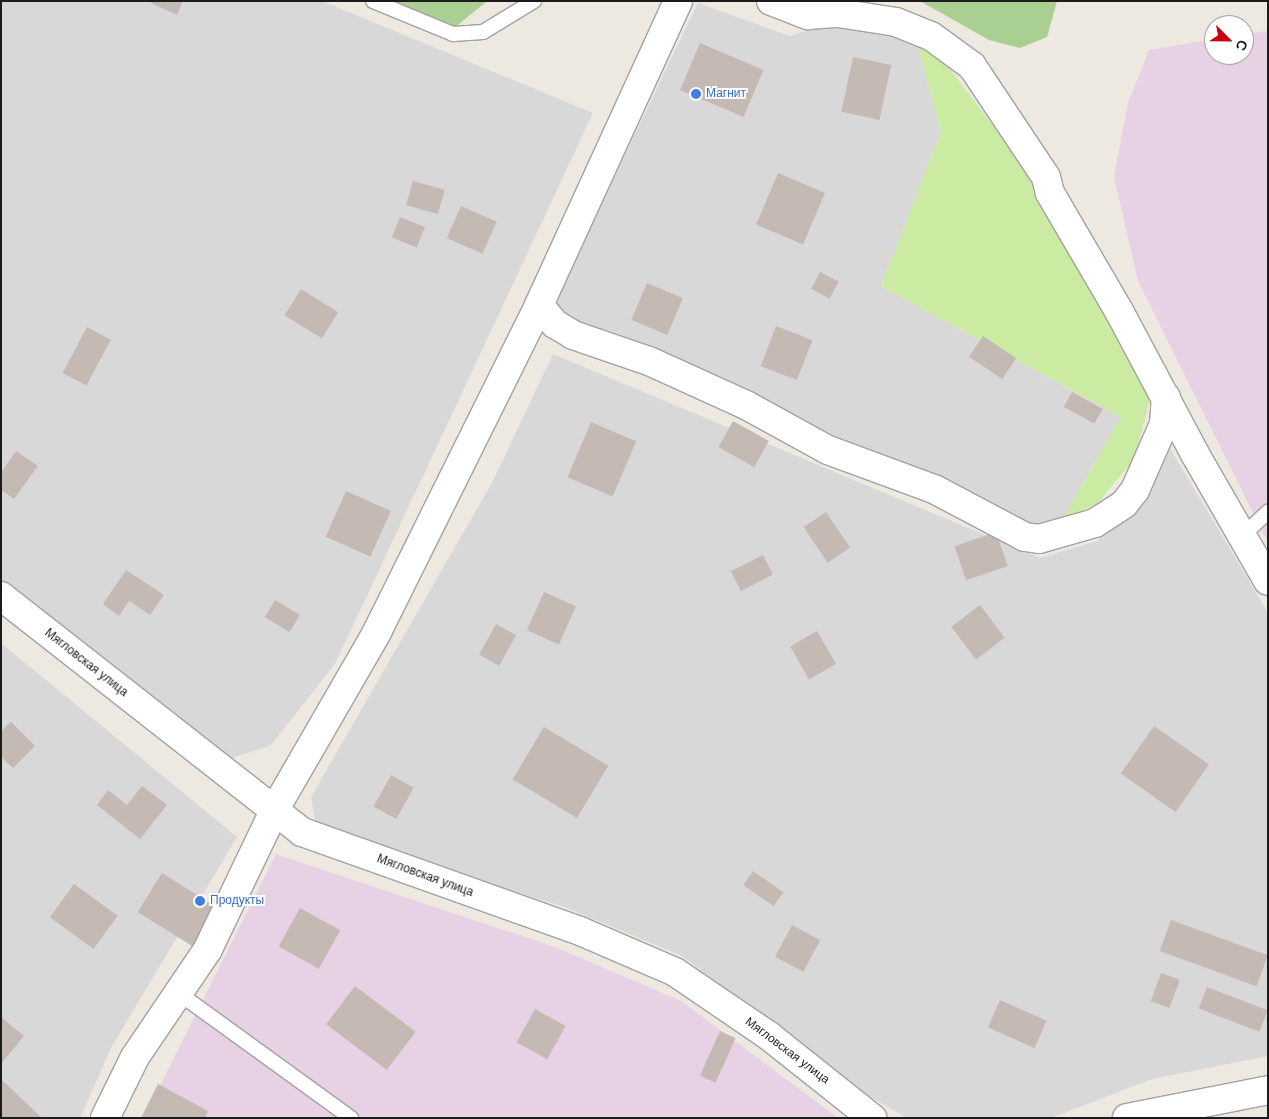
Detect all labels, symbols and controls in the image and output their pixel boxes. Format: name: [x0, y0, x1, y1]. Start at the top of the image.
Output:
north arrow: [1204, 15, 1254, 65]
text: С: [1233, 38, 1251, 53]
place label: Магнит: [706, 87, 746, 101]
marker: Магнит: [690, 88, 702, 100]
street label: Мягловская улица: [42, 626, 130, 700]
street label: Мягловская улица: [375, 852, 475, 900]
place label: Продукты: [210, 894, 264, 908]
marker: Продукты: [194, 895, 206, 907]
street label: Мягловская улица: [742, 1015, 832, 1087]

